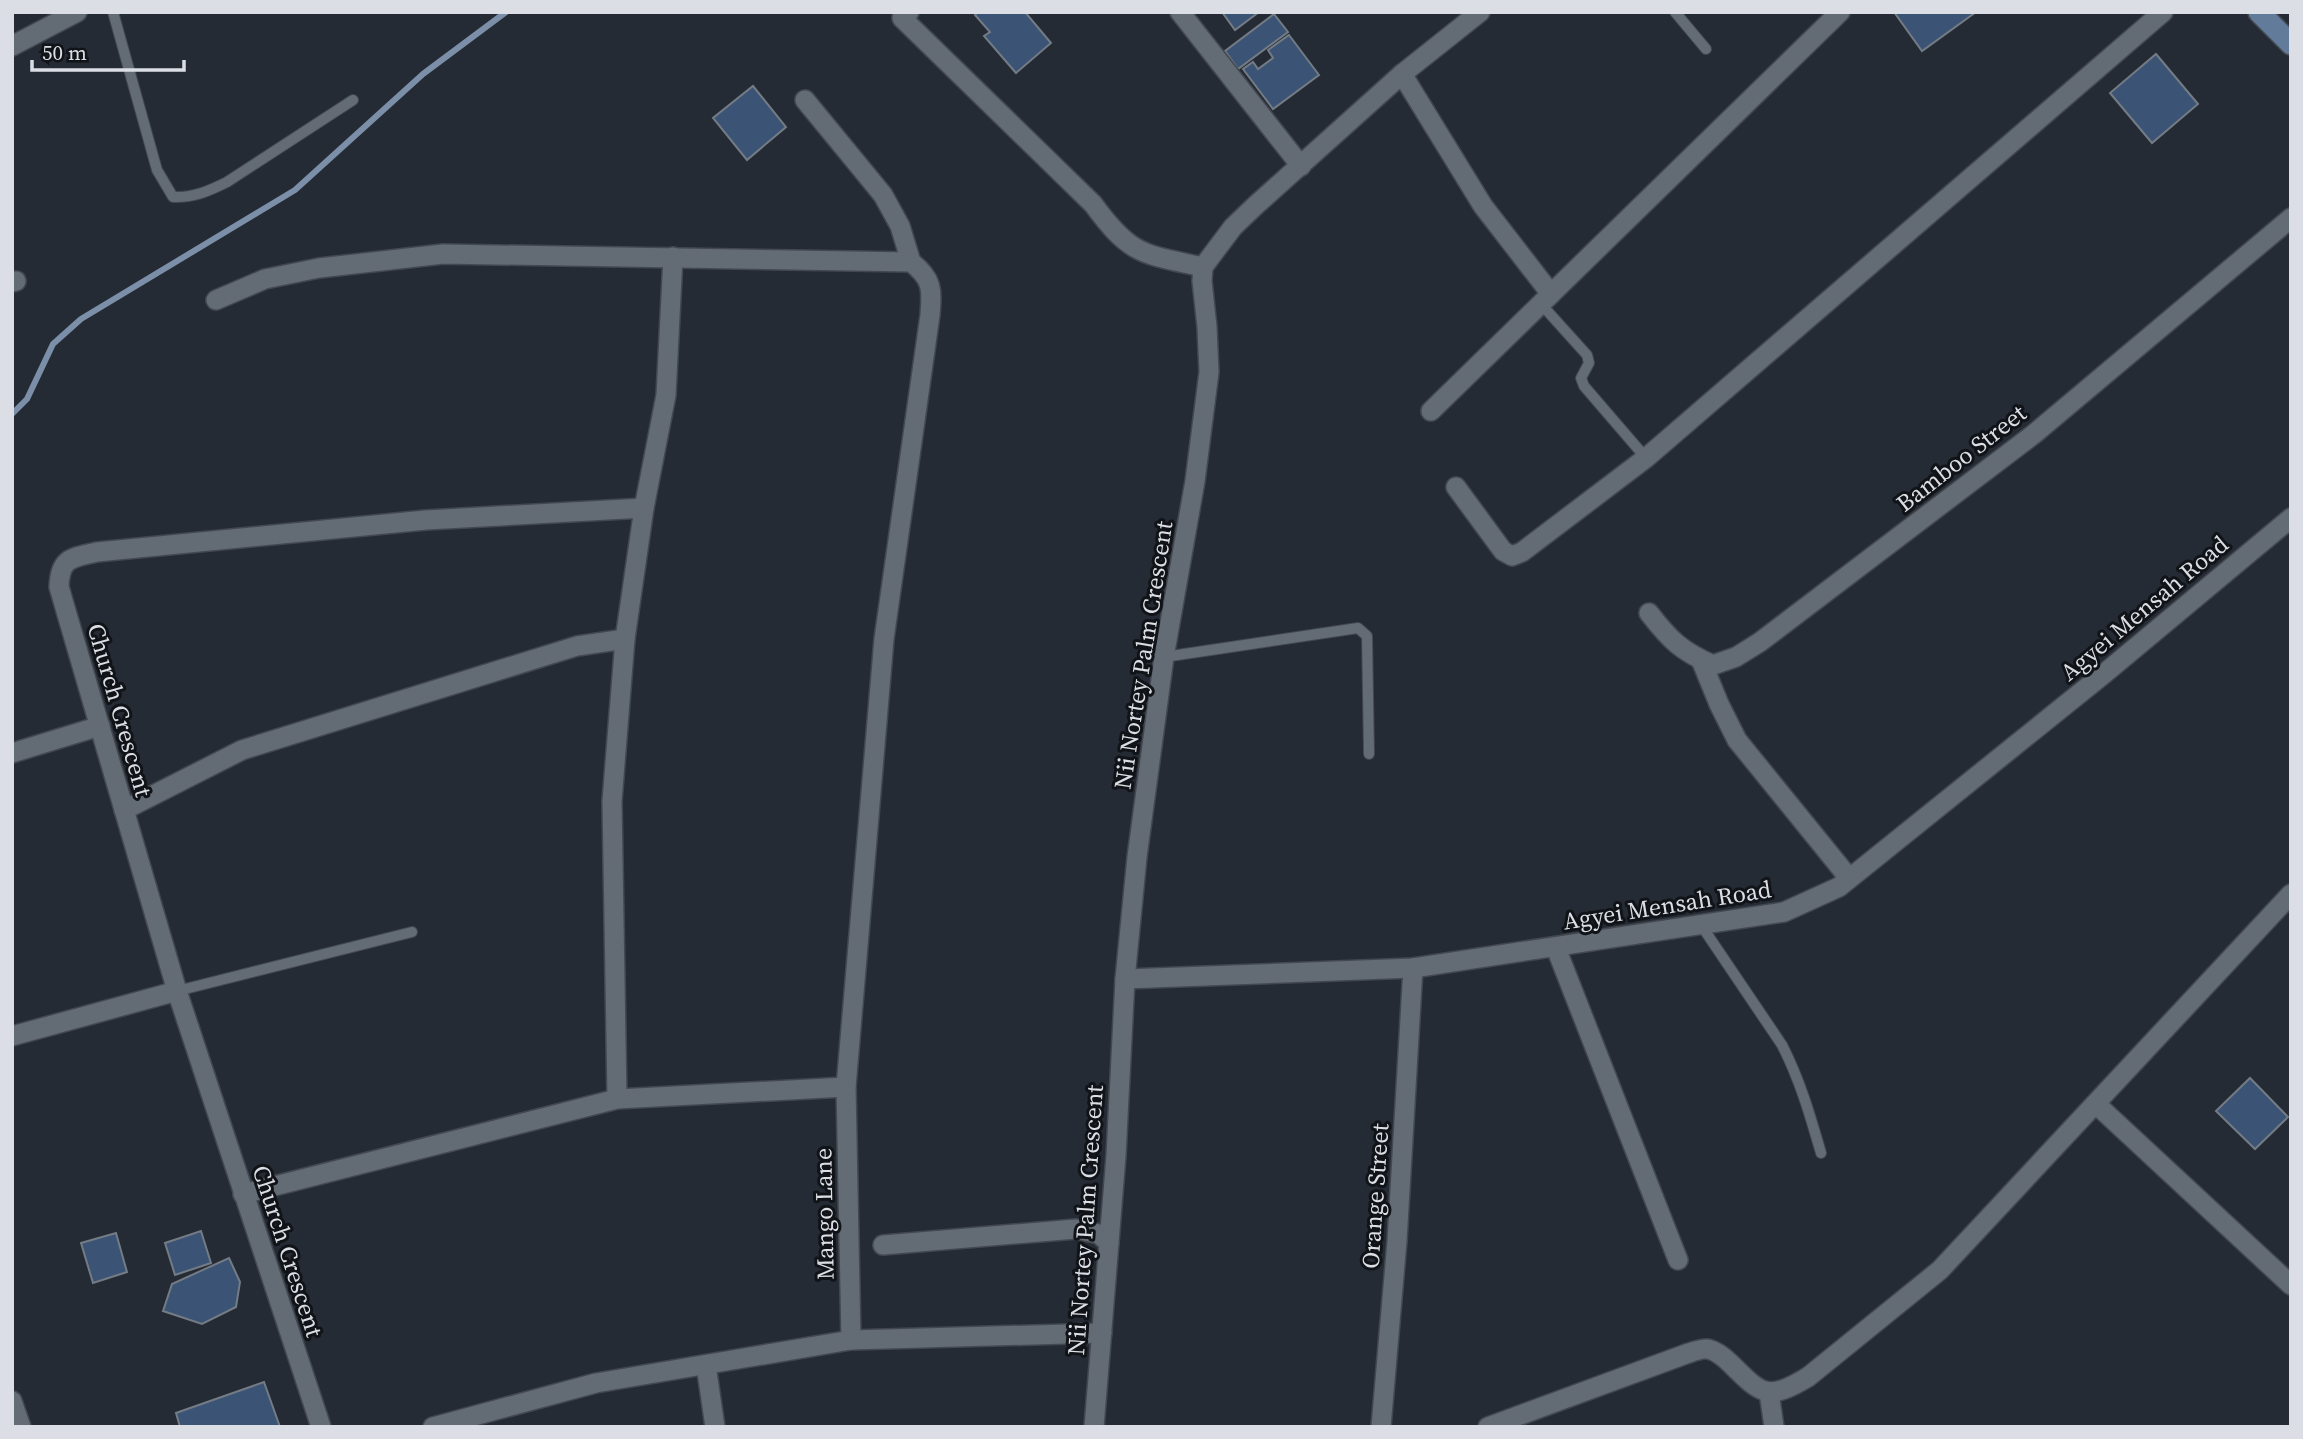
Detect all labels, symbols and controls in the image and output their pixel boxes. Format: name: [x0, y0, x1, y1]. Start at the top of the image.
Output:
scale bar: [32, 28, 184, 72]
text: 50 m: [42, 38, 87, 67]
street label: Bamboo Street: [1889, 397, 2033, 519]
street label: Nii Nortey Palm Crescent: [1106, 518, 1181, 791]
street label: Agyei Mensah Road: [2053, 527, 2235, 688]
street label: Church Crescent: [80, 620, 161, 801]
street label: Agyei Mensah Road: [1561, 872, 1774, 938]
street label: Nii Nortey Palm Crescent: [1059, 1084, 1111, 1356]
street label: Orange Street: [1353, 1122, 1397, 1270]
street label: Mango Lane: [806, 1148, 842, 1280]
street label: Church Crescent: [245, 1161, 331, 1341]

